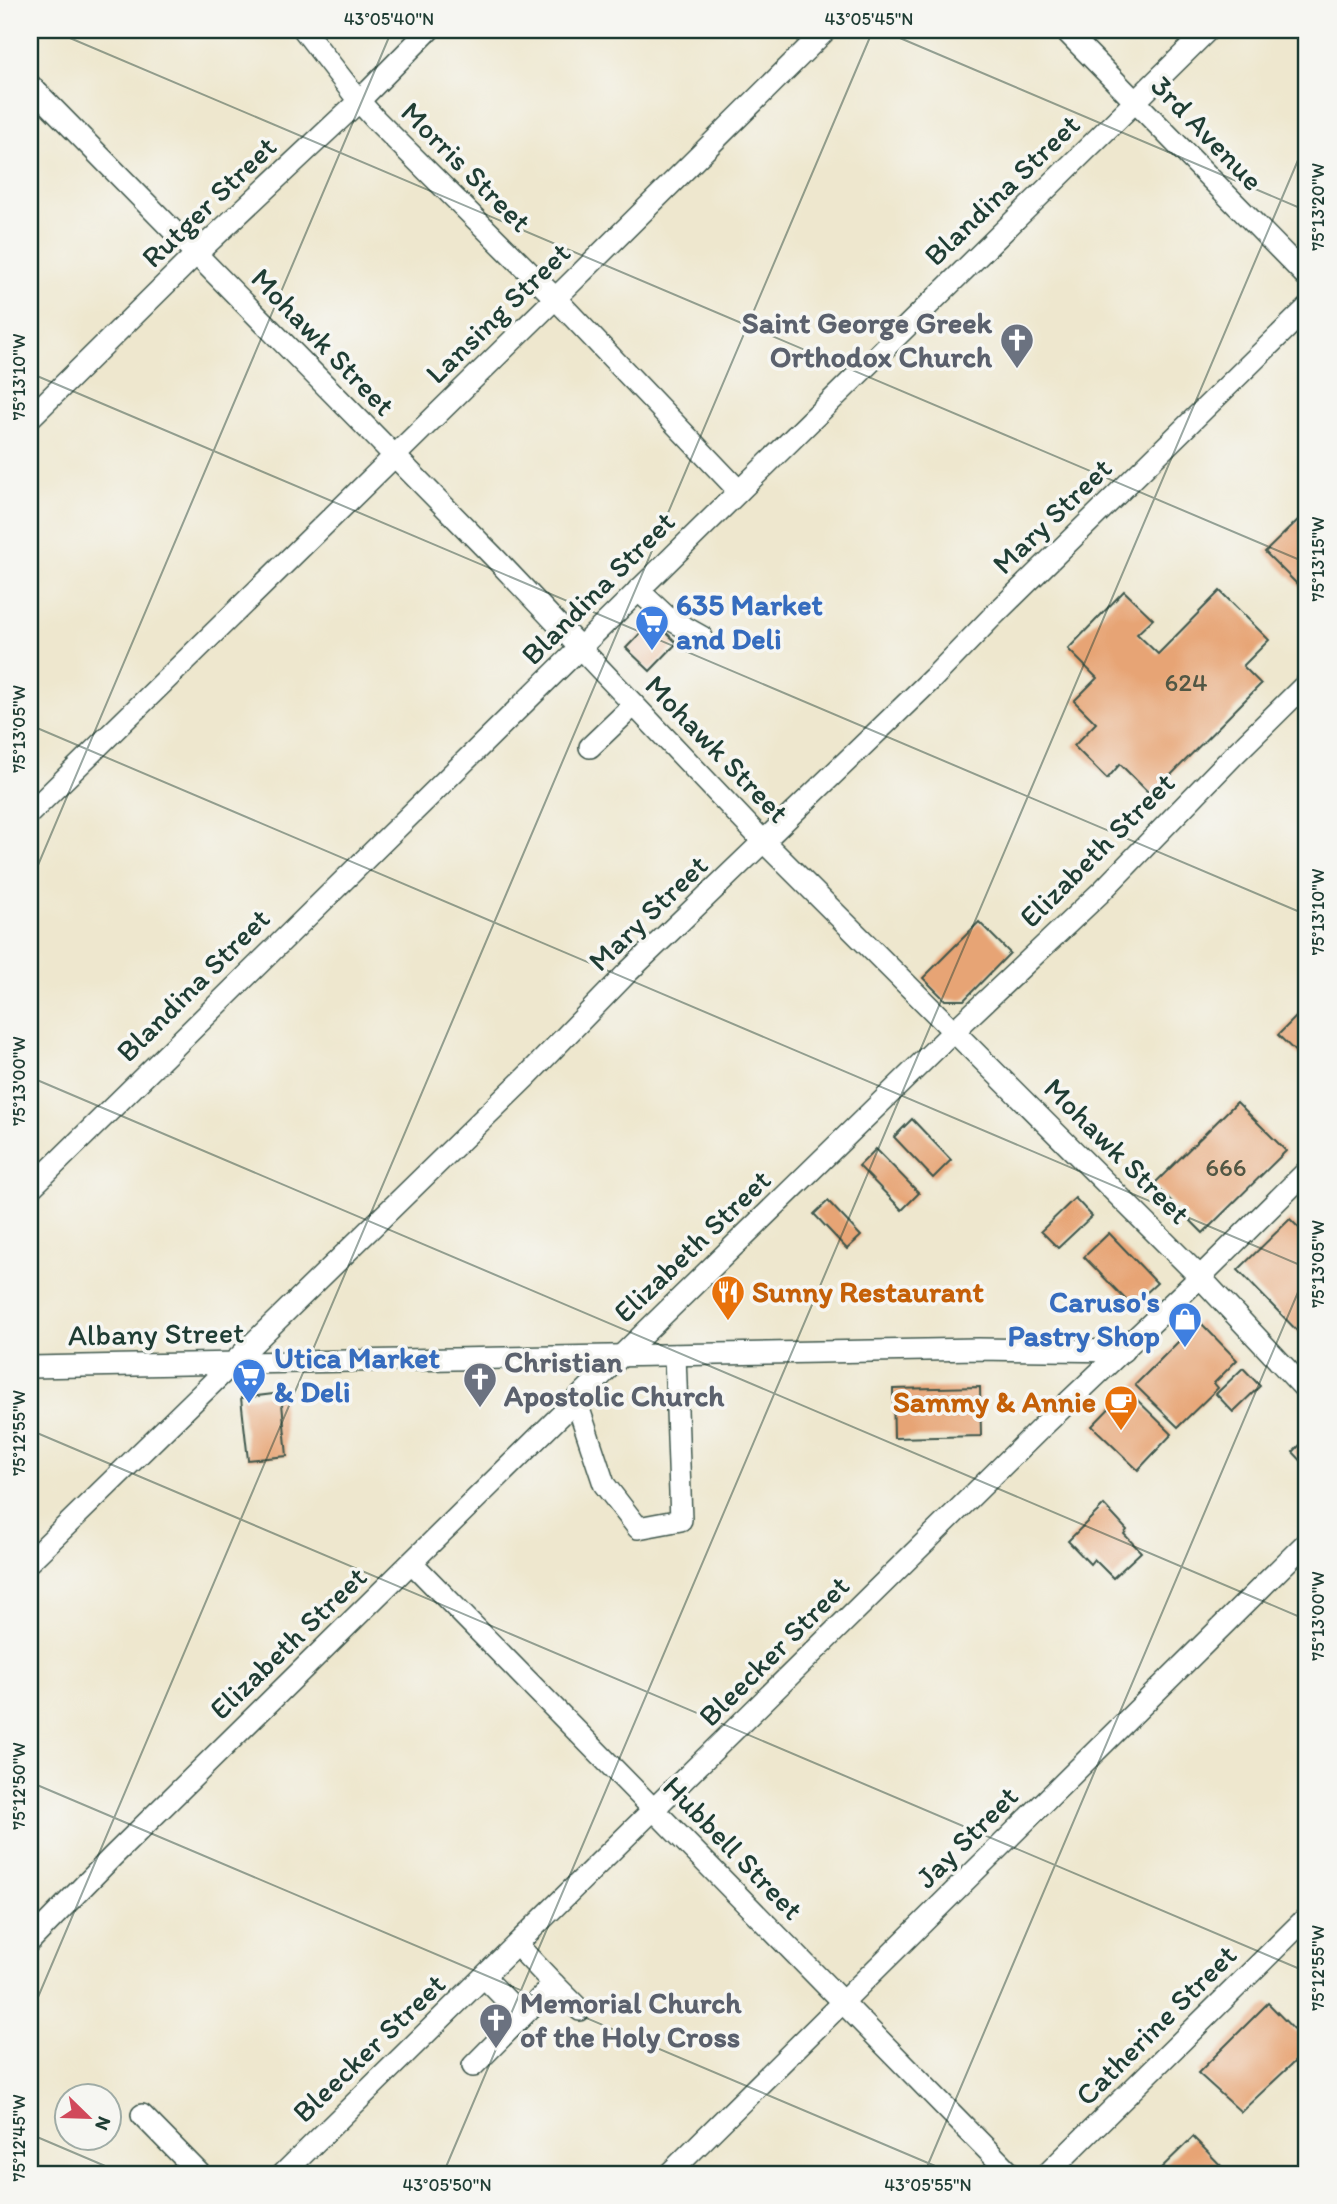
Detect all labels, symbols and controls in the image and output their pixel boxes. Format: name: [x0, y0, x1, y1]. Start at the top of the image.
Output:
text: 43°05'40"N: [344, 8, 434, 30]
text: 43°05'45"N: [825, 8, 913, 30]
street label: 3rd Avenue: [1143, 67, 1271, 198]
street label: Morris Street: [393, 94, 539, 240]
street label: Blandina Street: [916, 106, 1087, 273]
street label: Rutger Street: [133, 128, 284, 275]
text: 75°13'20"W: [1307, 163, 1329, 251]
street label: Lansing Street: [417, 234, 578, 391]
street label: Mohawk Street: [243, 260, 403, 423]
place label: Saint George Greek Orthodox Church: [742, 304, 993, 375]
church icon: Saint George Greek Orthodox Church: [998, 321, 1036, 370]
text: 75°13'10"W: [8, 334, 30, 420]
street label: Mary Street: [984, 450, 1119, 582]
street label: Blandina Street: [513, 503, 682, 672]
text: 75°13'15"W: [1307, 517, 1329, 601]
place label: 635 Market and Deli: [676, 586, 823, 657]
supermarket icon: 635 Market and Deli: [633, 603, 671, 652]
house number: 624: [1164, 666, 1208, 698]
street label: Mohawk Street: [637, 667, 797, 830]
text: 75°13'05"W: [8, 685, 30, 773]
street label: Elizabeth Street: [1011, 764, 1182, 935]
street label: Mary Street: [580, 847, 715, 979]
text: 75°13'10"W: [1307, 869, 1329, 955]
street label: Blandina Street: [108, 900, 277, 1069]
text: 75°13'00"W: [8, 1036, 30, 1126]
street label: Mohawk Street: [1036, 1070, 1198, 1232]
house number: 666: [1205, 1151, 1247, 1183]
street label: Elizabeth Street: [605, 1161, 778, 1330]
text: 75°13'05"W: [1307, 1220, 1329, 1308]
restaurant icon: Sunny Restaurant: [709, 1273, 747, 1322]
place label: Sunny Restaurant: [752, 1273, 985, 1310]
place label: Caruso's Pastry Shop: [1007, 1283, 1160, 1354]
shop icon: Caruso's Pastry Shop: [1166, 1300, 1204, 1349]
street label: Albany Street: [67, 1313, 245, 1354]
place label: Utica Market & Deli: [274, 1339, 441, 1410]
place label: Christian Apostolic Church: [503, 1343, 725, 1414]
supermarket icon: Utica Market & Deli: [230, 1356, 268, 1405]
church icon: Christian Apostolic Church: [461, 1360, 499, 1409]
place label: Sammy & Annie: [893, 1383, 1096, 1420]
cafe icon: Sammy & Annie: [1102, 1383, 1140, 1432]
text: 75°12'55"W: [8, 1390, 30, 1476]
street label: Elizabeth Street: [201, 1558, 374, 1727]
street label: Bleecker Street: [690, 1567, 857, 1734]
text: 75°13'00"W: [1307, 1571, 1329, 1661]
text: 75°12'50"W: [8, 1742, 30, 1830]
street label: Hubbell Street: [655, 1768, 811, 1928]
street label: Jay Street: [908, 1778, 1026, 1896]
text: 75°12'55"W: [1307, 1925, 1329, 2011]
street label: Catherine Street: [1067, 1936, 1244, 2113]
street label: Bleecker Street: [284, 1965, 453, 2130]
place label: Memorial Church of the Holy Cross: [520, 1984, 742, 2055]
church icon: Memorial Church of the Holy Cross: [477, 2001, 515, 2050]
north arrow: [52, 2082, 122, 2152]
text: 75°12'45"W: [8, 2094, 30, 2182]
text: N: [90, 2113, 116, 2134]
text: 43°05'50"N: [402, 2174, 492, 2196]
text: 43°05'55"N: [884, 2174, 972, 2196]

